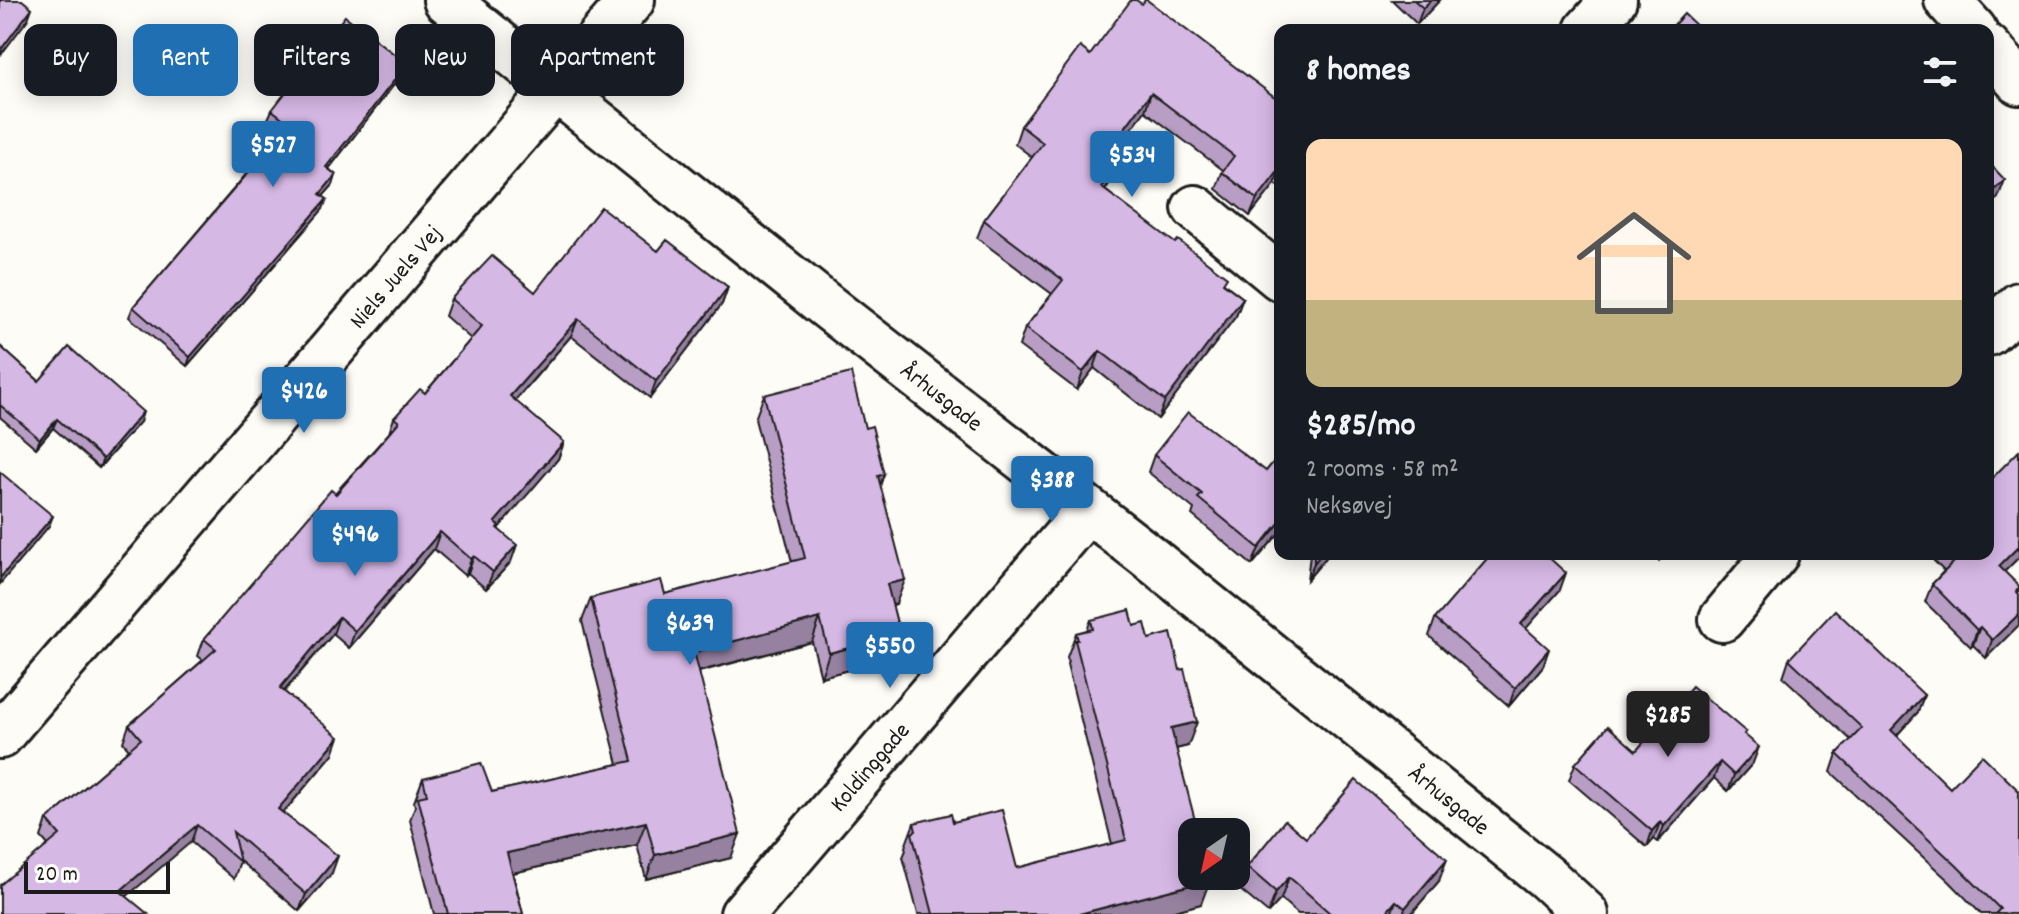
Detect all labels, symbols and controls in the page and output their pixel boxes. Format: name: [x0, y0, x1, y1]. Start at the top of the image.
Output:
chip: Buy: [24, 24, 117, 96]
chip: Rent: [133, 24, 238, 96]
chip: Filters: [254, 24, 379, 96]
chip: New: [395, 24, 495, 96]
chip: Apartment: [511, 24, 684, 96]
text: 8 homes: [1306, 48, 1411, 97]
icon: filters: [1918, 50, 1962, 94]
pin: $527: [226, 121, 320, 189]
text: $527: [250, 128, 296, 165]
pin: $534: [1085, 131, 1179, 199]
text: $534: [1108, 138, 1156, 175]
icon: home: [1562, 191, 1706, 335]
street label: Niels Juels Vej: [343, 219, 452, 338]
street label: Århusgade: [892, 355, 989, 441]
pin: $426: [257, 367, 351, 435]
text: $426: [280, 374, 328, 411]
text: $285/mo: [1306, 403, 1416, 452]
text: 2 rooms · 58 m²: [1306, 452, 1459, 489]
pin: $388: [1005, 456, 1099, 524]
text: $388: [1029, 463, 1075, 500]
text: Neksøvej: [1306, 489, 1393, 526]
pin: $496: [308, 510, 402, 578]
text: $496: [331, 517, 379, 554]
pin: $639: [643, 599, 737, 667]
text: $639: [665, 606, 715, 643]
pin: $550: [843, 622, 937, 690]
text: $550: [864, 629, 916, 666]
pin: $285: [1621, 691, 1715, 759]
text: $285: [1644, 698, 1692, 735]
street label: Koldinggade: [823, 716, 919, 821]
street label: Århusgade: [1399, 758, 1496, 845]
north arrow: [1178, 818, 1250, 890]
map controls: [1178, 818, 1250, 890]
scale bar: [24, 858, 170, 894]
text: 20 m: [36, 860, 78, 891]

